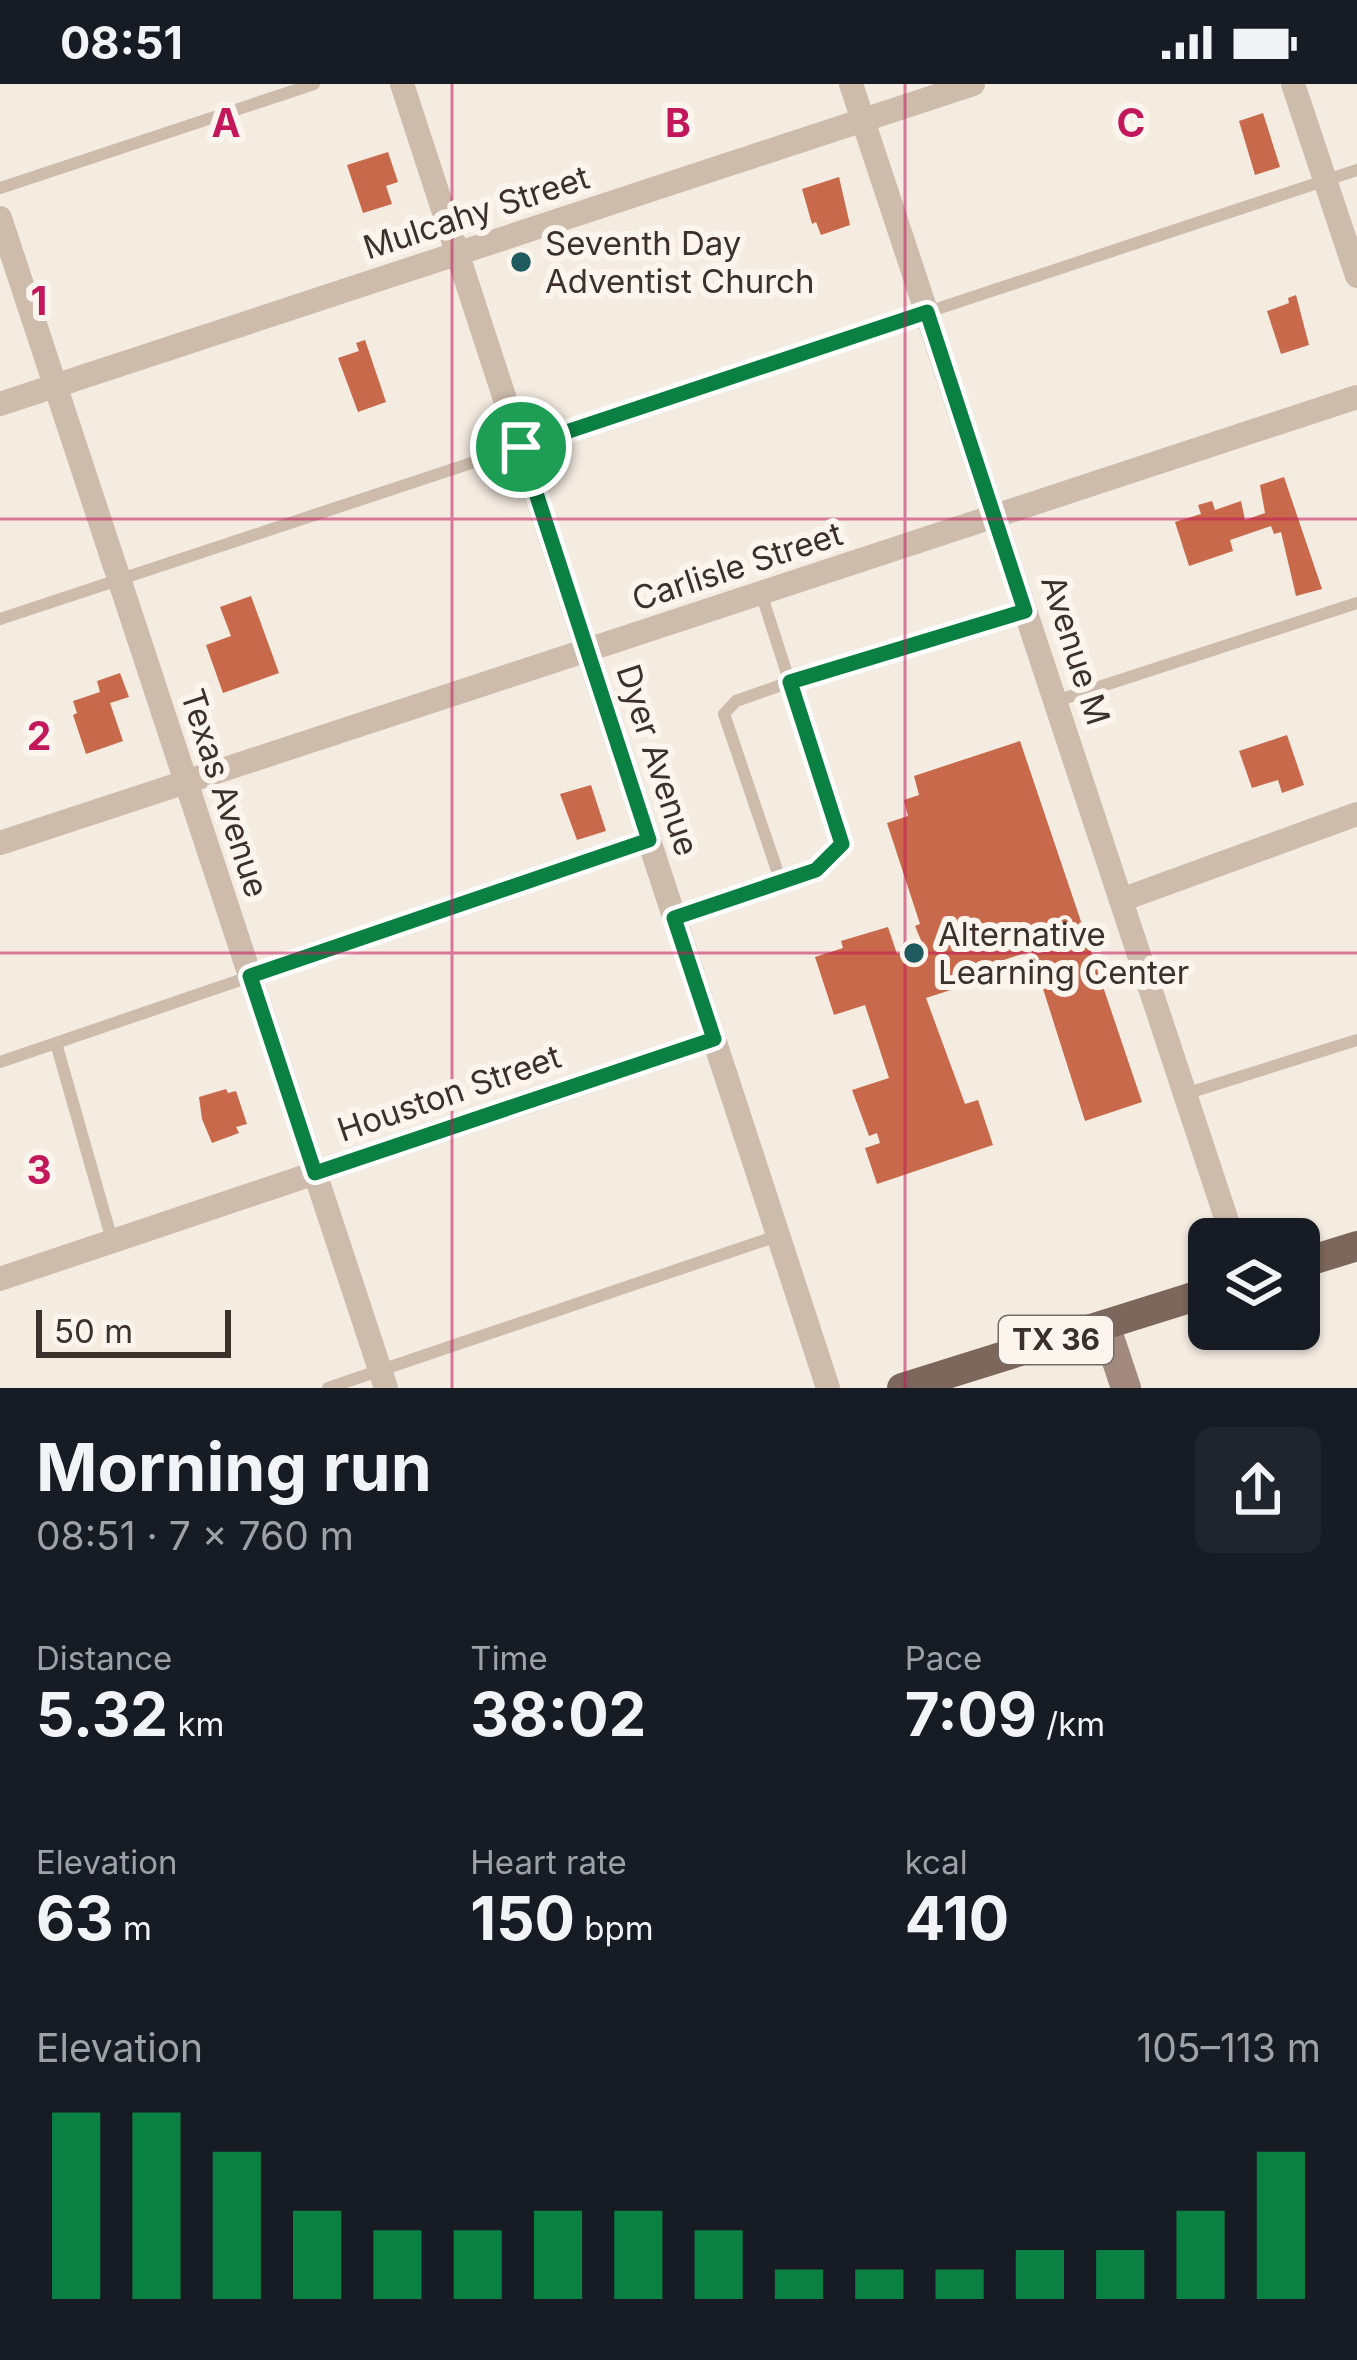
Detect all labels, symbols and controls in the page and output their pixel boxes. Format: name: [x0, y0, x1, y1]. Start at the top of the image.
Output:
text: 08:51: [60, 15, 183, 70]
text: A: [211, 99, 241, 146]
text: B: [665, 99, 691, 146]
text: C: [1117, 99, 1145, 146]
street label: Mulcahy Street: [358, 157, 594, 267]
place label: Seventh Day Adventist Church: [545, 223, 814, 301]
marker: Seventh Day Adventist Church: [508, 249, 534, 275]
text: 1: [31, 277, 47, 324]
pin: [470, 396, 572, 498]
icon: arrive: [488, 414, 554, 480]
street label: Carlisle Street: [627, 513, 847, 619]
street label: Avenue M: [1033, 570, 1119, 730]
street label: Dyer Avenue: [608, 659, 708, 861]
street label: Texas Avenue: [173, 684, 277, 902]
text: 2: [27, 712, 51, 759]
place label: Alternative Learning Center: [938, 914, 1189, 992]
marker: Alternative Learning Center: [901, 940, 927, 966]
street label: Houston Street: [332, 1036, 566, 1150]
text: 3: [26, 1146, 52, 1193]
map controls: [1188, 1218, 1320, 1350]
button: layers: [1188, 1218, 1320, 1350]
scale bar: [36, 1304, 231, 1357]
text: 50 m: [54, 1311, 133, 1351]
road number: TX 36: [999, 1316, 1113, 1364]
text: Morning run: [36, 1427, 432, 1507]
button: share: [1195, 1427, 1321, 1553]
text: 08:51 · 7 × 760 m: [36, 1512, 354, 1559]
text: Distance: [36, 1638, 172, 1678]
text: Time: [470, 1638, 548, 1678]
text: Pace: [905, 1638, 982, 1678]
text: 5.32: [36, 1678, 168, 1750]
text: 38:02: [470, 1678, 646, 1750]
text: 7:09: [905, 1678, 1037, 1750]
text: km: [168, 1704, 224, 1744]
text: /km: [1037, 1704, 1105, 1744]
text: Elevation: [36, 1842, 177, 1882]
text: Heart rate: [470, 1842, 627, 1882]
text: kcal: [905, 1842, 968, 1882]
text: 63: [36, 1882, 114, 1954]
text: 150: [470, 1882, 575, 1954]
text: 410: [905, 1882, 1009, 1954]
text: m: [114, 1908, 152, 1948]
text: bpm: [575, 1908, 654, 1948]
text: Elevation: [36, 2024, 203, 2071]
text: 105–113 m: [1136, 2024, 1321, 2071]

